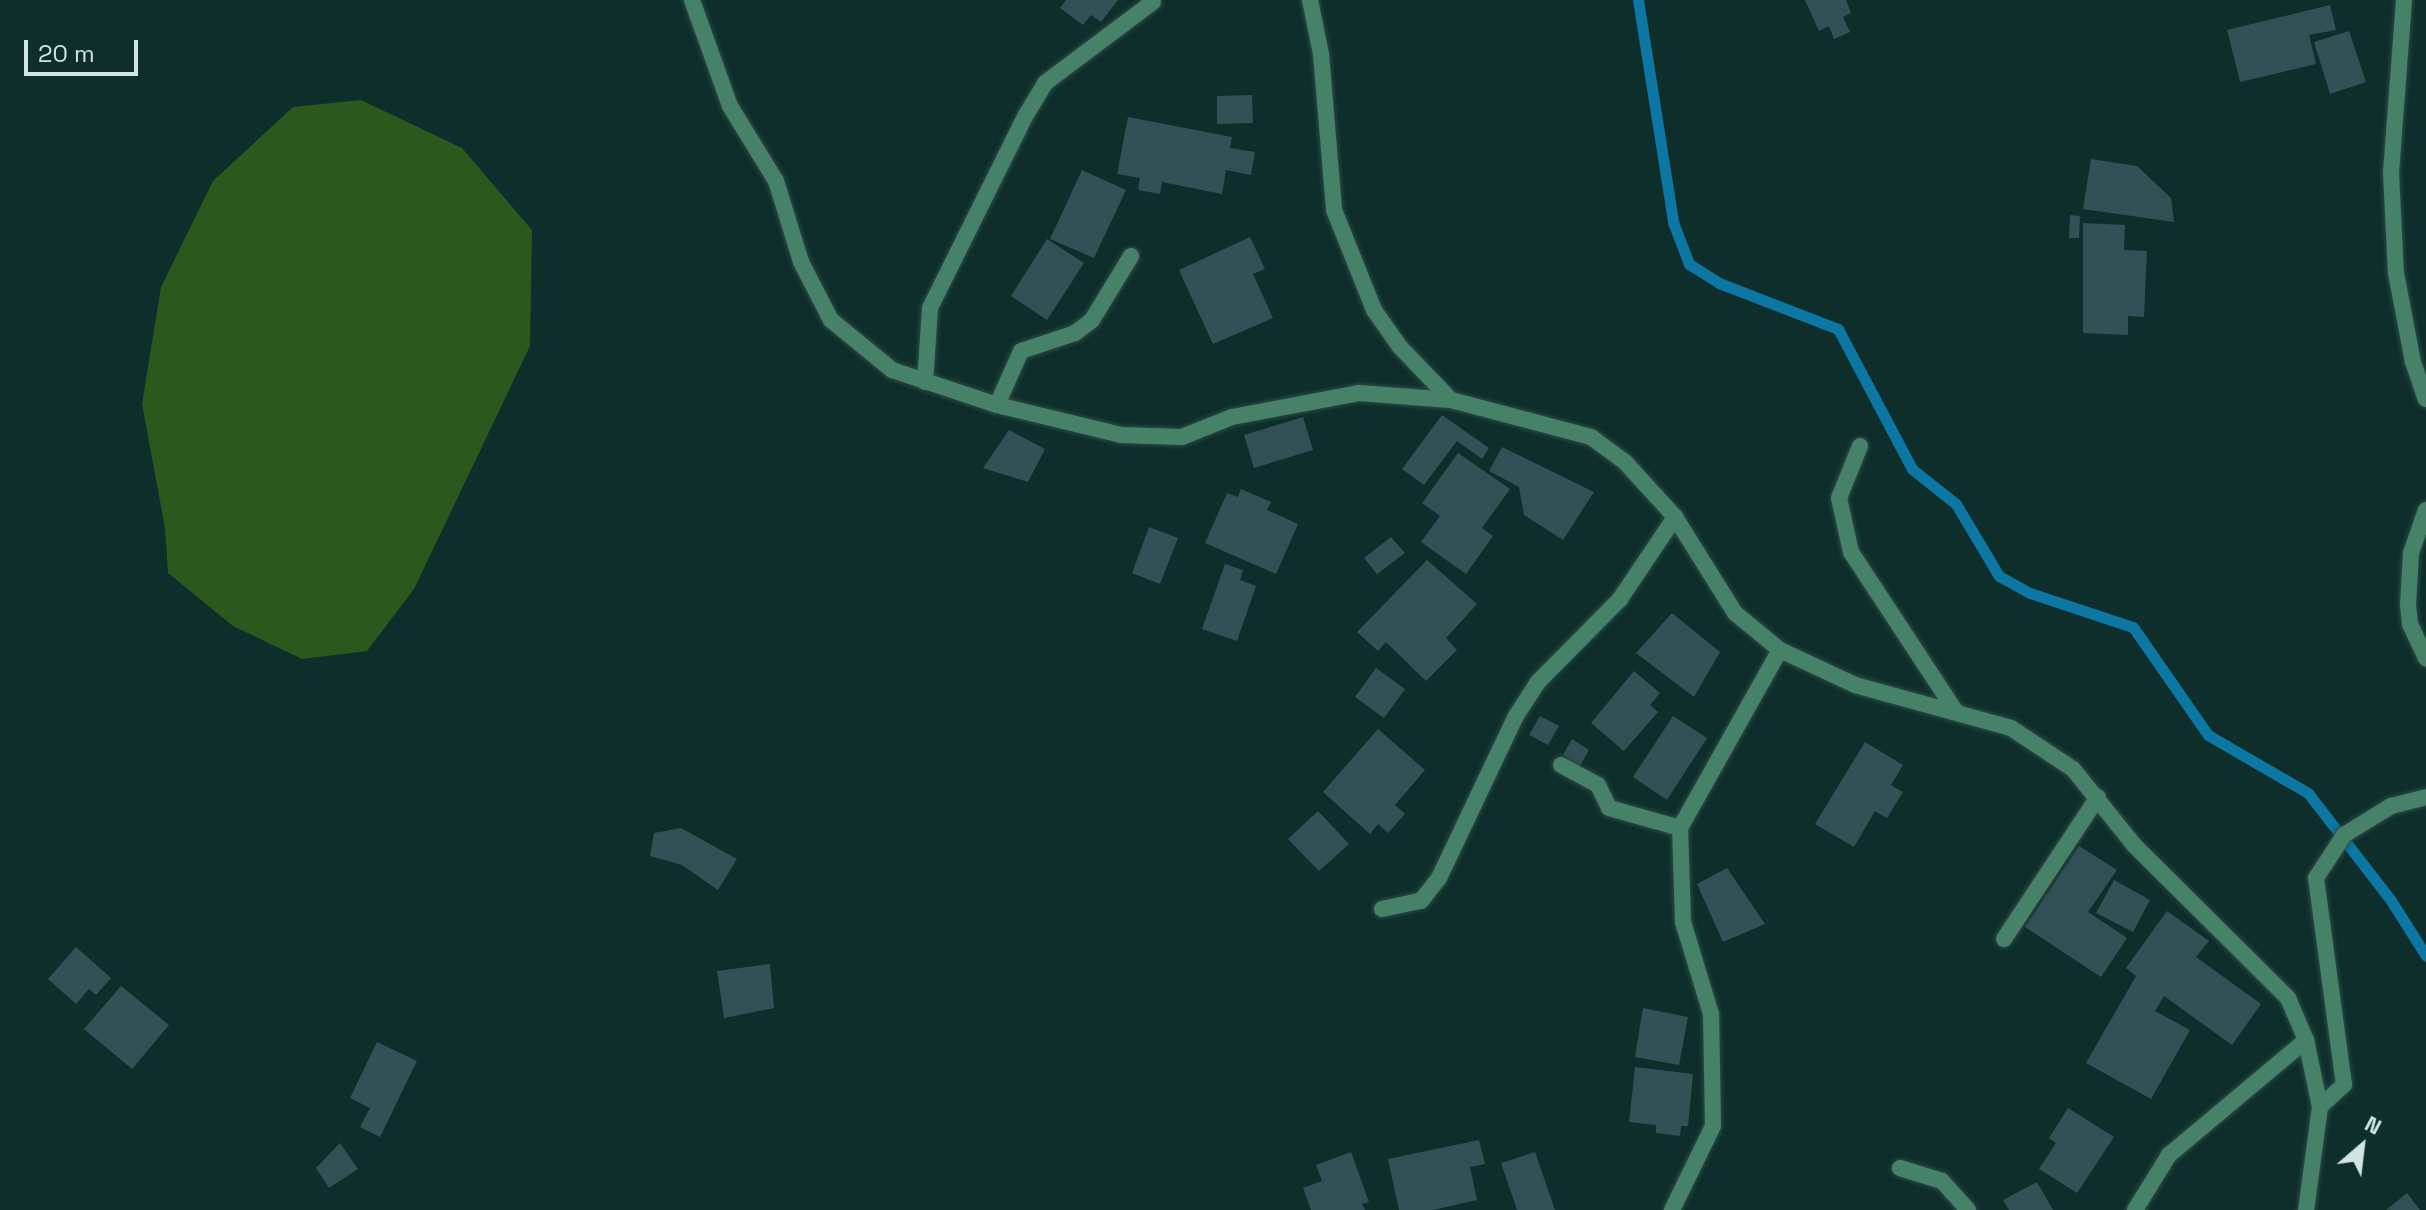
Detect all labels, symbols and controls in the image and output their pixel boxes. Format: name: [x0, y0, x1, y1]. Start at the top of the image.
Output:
scale bar: [28, 24, 142, 74]
text: 20 m: [38, 38, 95, 69]
north arrow: [2322, 1106, 2402, 1186]
text: N: [2360, 1109, 2386, 1141]

